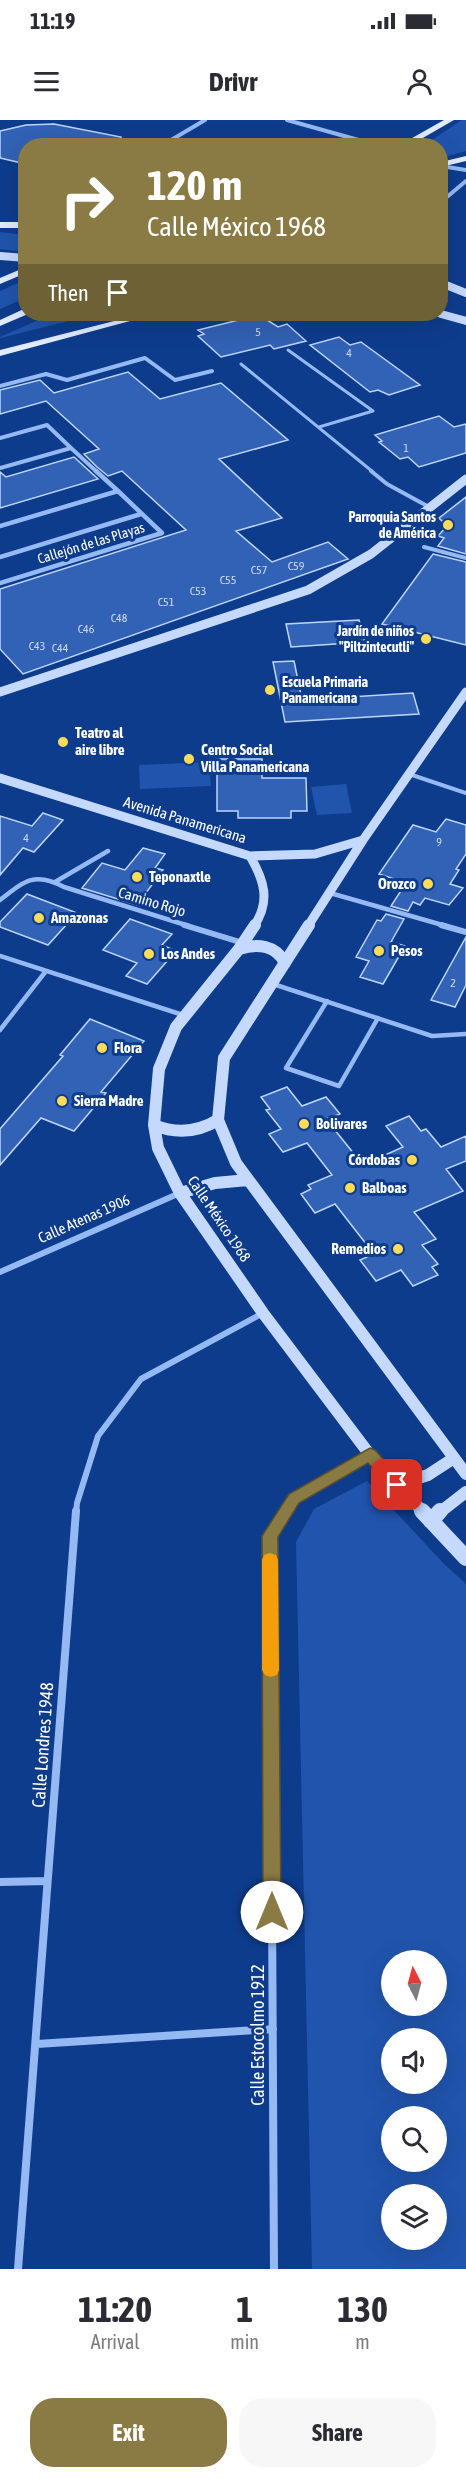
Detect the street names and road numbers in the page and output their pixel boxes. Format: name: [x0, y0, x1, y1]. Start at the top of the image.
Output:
street label: Callejón de las Playas: [36, 519, 147, 567]
street label: Avenida Panamericana: [122, 793, 249, 846]
street label: Camino Rojo: [116, 883, 188, 920]
street label: Calle México 1968: [185, 1173, 254, 1265]
street label: Calle Atenas 1906: [35, 1191, 132, 1246]
street label: Calle Londres 1948: [28, 1682, 57, 1808]
street label: Calle Estocolmo 1912: [247, 1964, 268, 2106]

